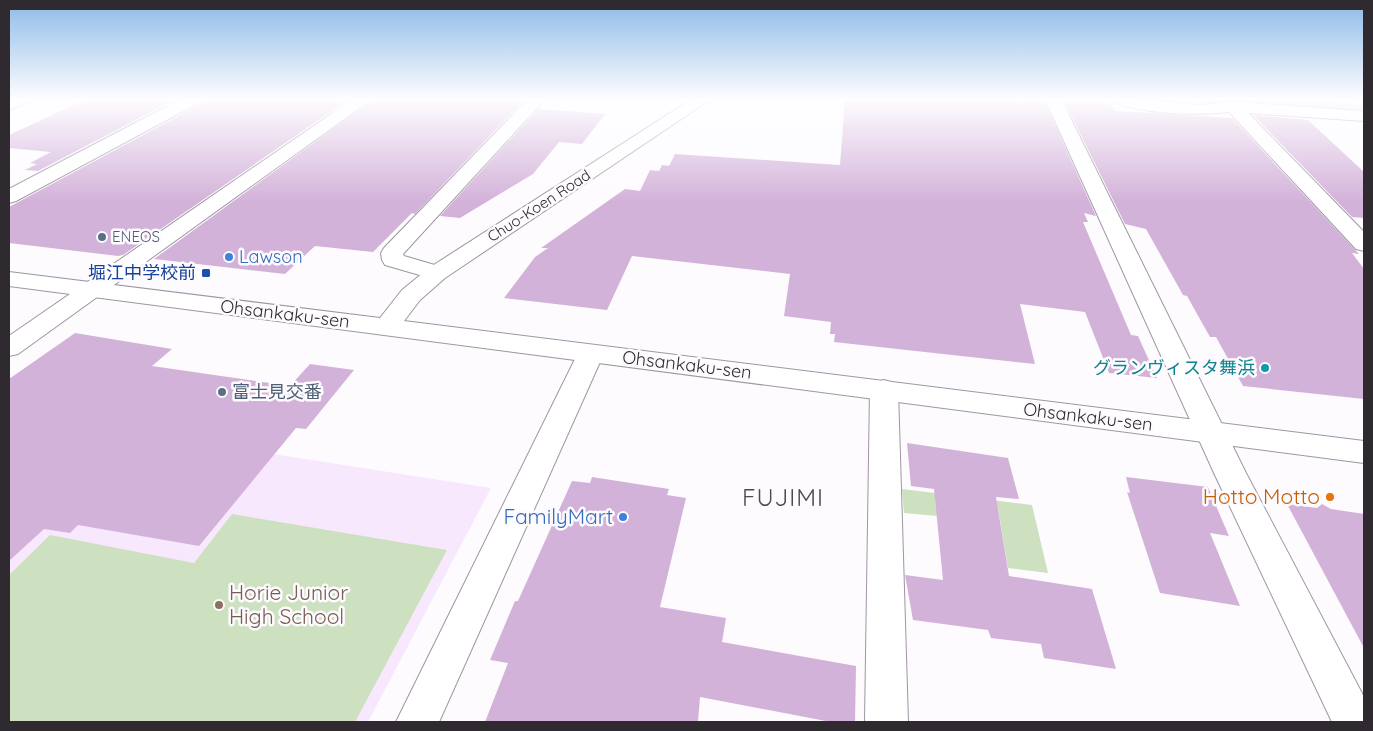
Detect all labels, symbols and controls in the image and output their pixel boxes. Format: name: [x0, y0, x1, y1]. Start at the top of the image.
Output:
street label: Chuo-Koen Road: [484, 165, 594, 246]
place label: ENEOS: [112, 227, 160, 246]
marker: ENEOS: [96, 231, 108, 243]
place label: Lawson: [239, 245, 303, 268]
marker: Lawson: [223, 251, 235, 263]
place label: 堀江中学校前: [88, 261, 196, 284]
marker: 堀江中学校前: [200, 267, 212, 279]
street label: Ohsankaku-sen: [219, 294, 351, 333]
street label: Ohsankaku-sen: [621, 345, 753, 384]
place label: グランヴィスタ舞浜: [1093, 356, 1255, 379]
marker: グランヴィスタ舞浜: [1259, 362, 1271, 374]
place label: 富士見交番: [232, 380, 322, 403]
marker: 富士見交番: [216, 386, 228, 398]
street label: Ohsankaku-sen: [1022, 397, 1154, 436]
district label: FUJIMI: [742, 482, 824, 512]
place label: Hotto Motto: [1203, 483, 1320, 509]
marker: Hotto Motto: [1324, 491, 1336, 503]
place label: FamilyMart: [503, 503, 613, 529]
marker: FamilyMart: [617, 511, 629, 523]
place label: Horie Junior High School: [229, 579, 348, 629]
marker: Horie Junior High School: [213, 599, 225, 611]

